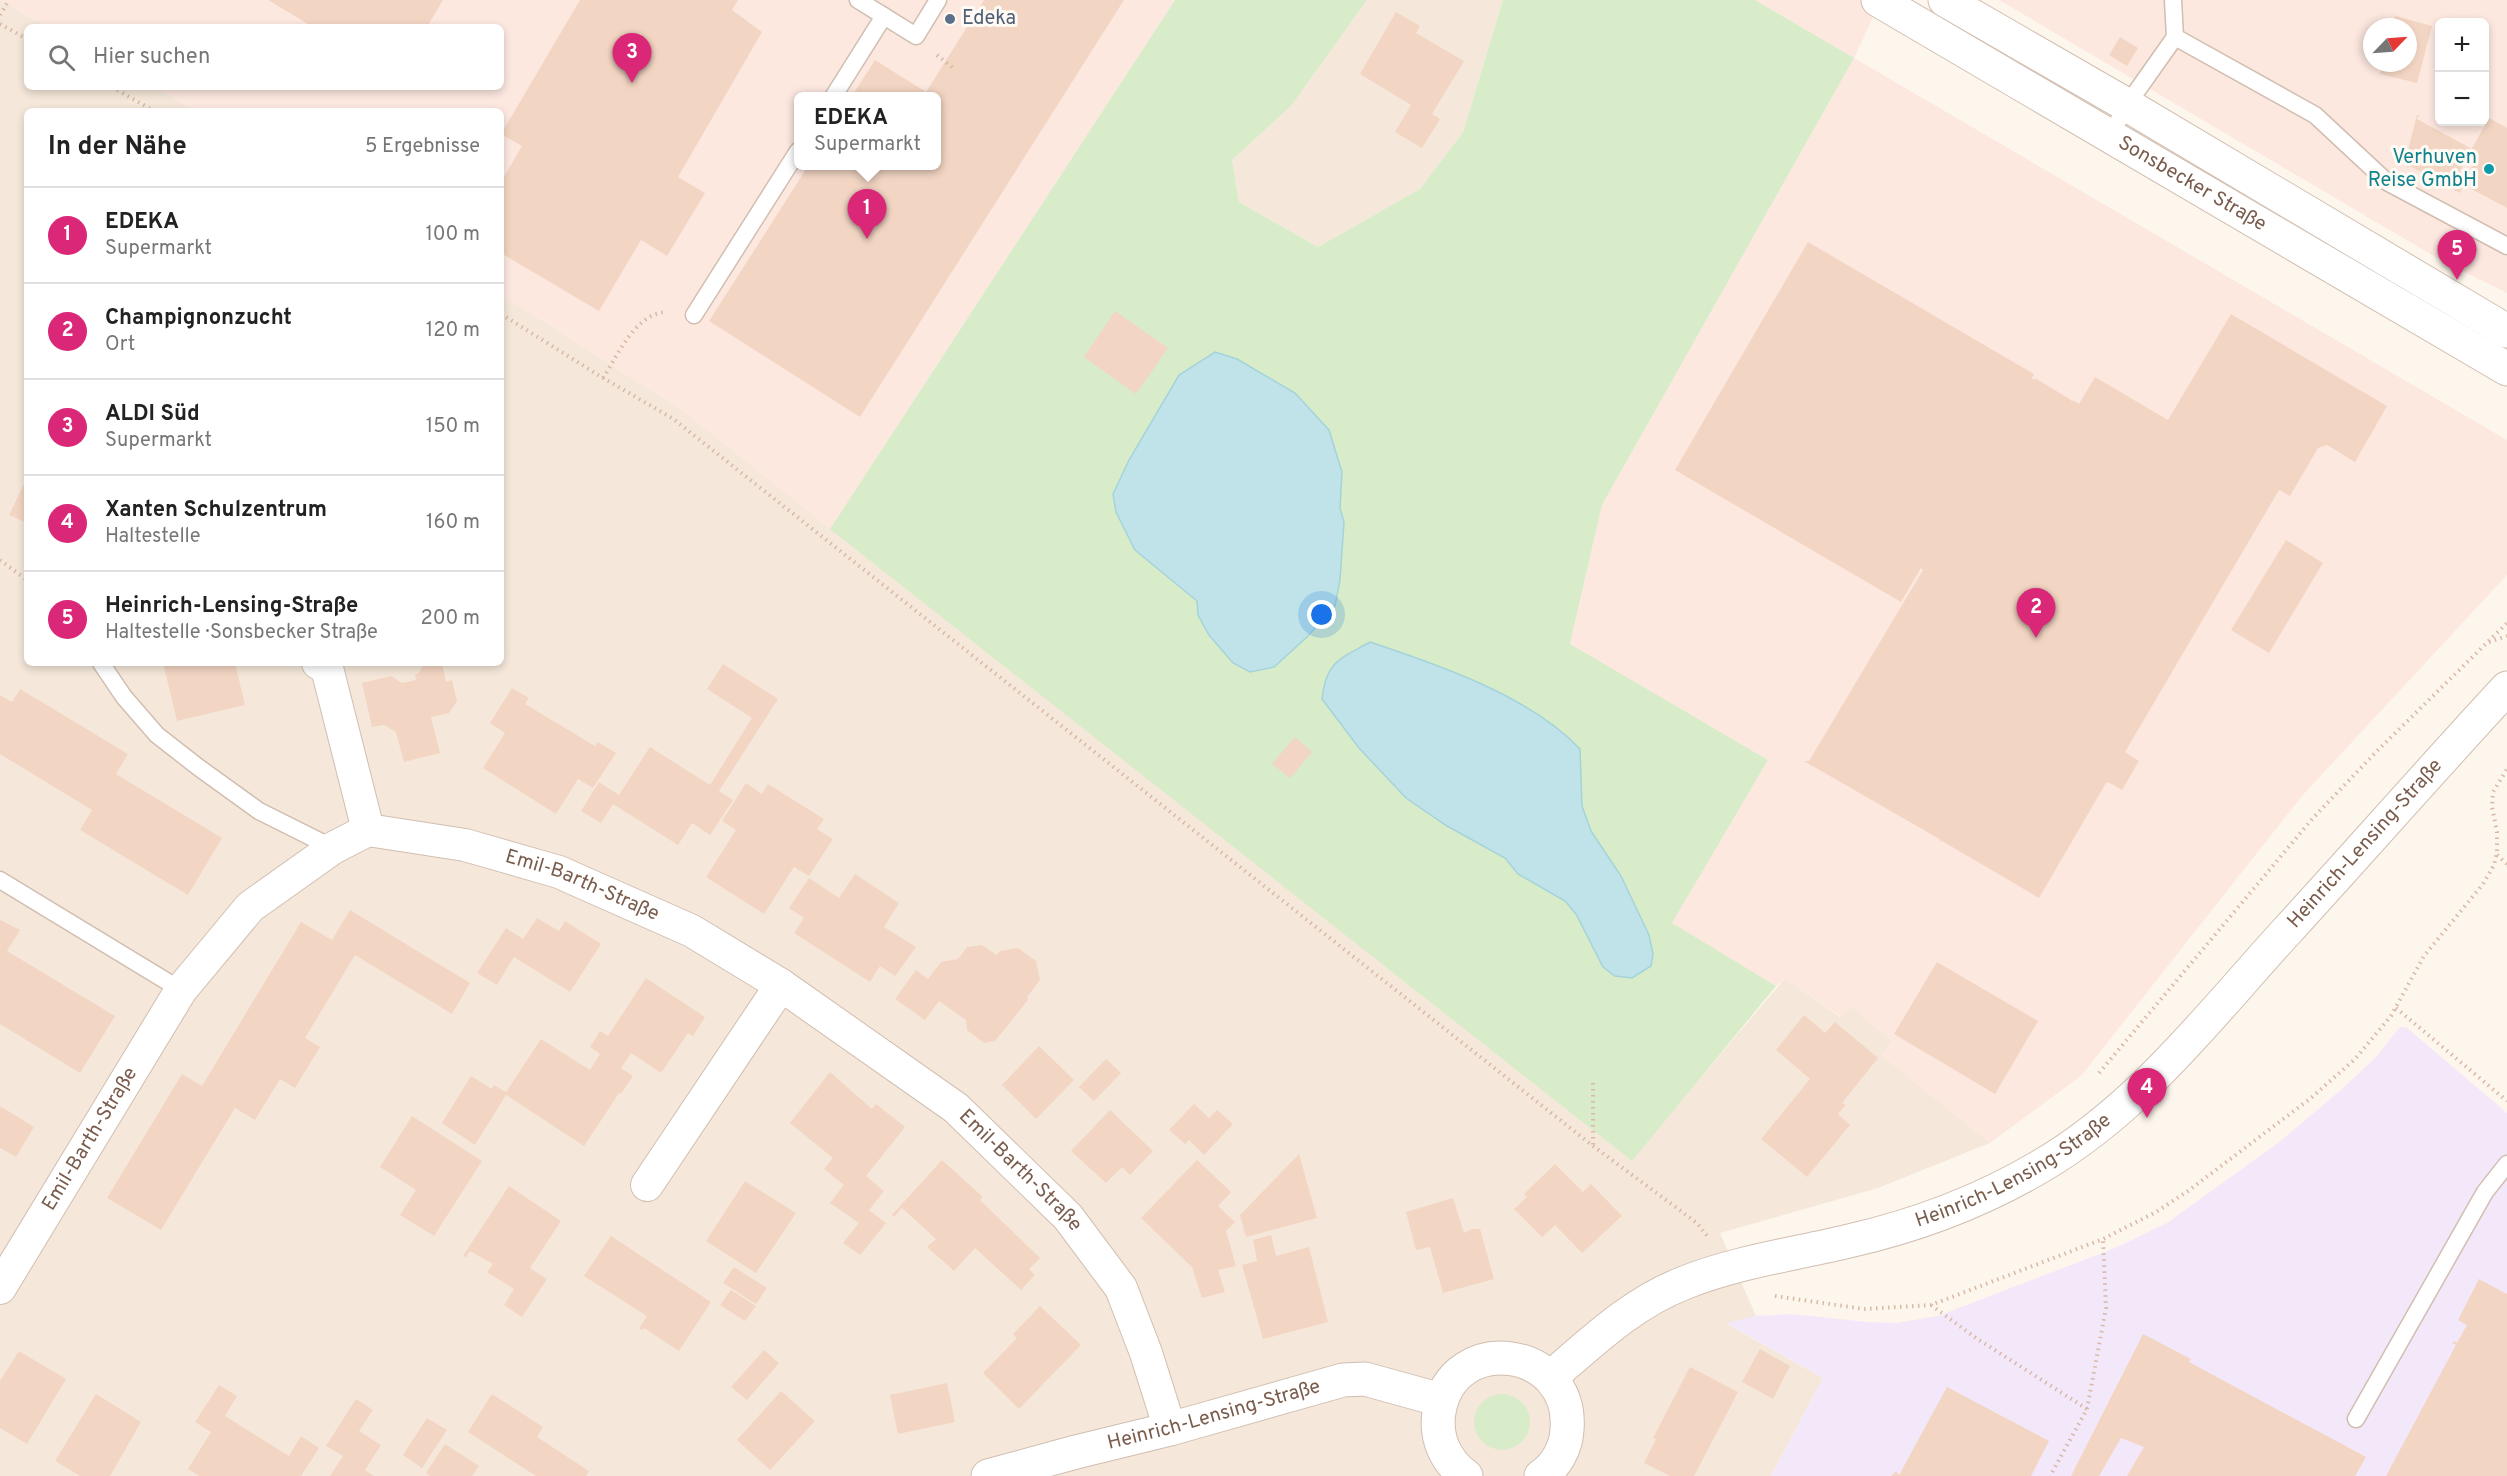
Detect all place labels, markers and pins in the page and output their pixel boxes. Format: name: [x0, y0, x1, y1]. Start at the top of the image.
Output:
place label: Edeka: [962, 6, 1016, 32]
marker: Edeka: [943, 12, 957, 26]
pin: 3: [612, 34, 652, 83]
place label: Verhuven Reise GmbH: [2368, 145, 2477, 194]
marker: Verhuven Reise GmbH: [2482, 162, 2496, 176]
pin: 1: [848, 190, 886, 239]
pin: 5: [2438, 230, 2476, 280]
pin: 2: [2016, 588, 2056, 638]
pin: 4: [2128, 1068, 2166, 1118]

